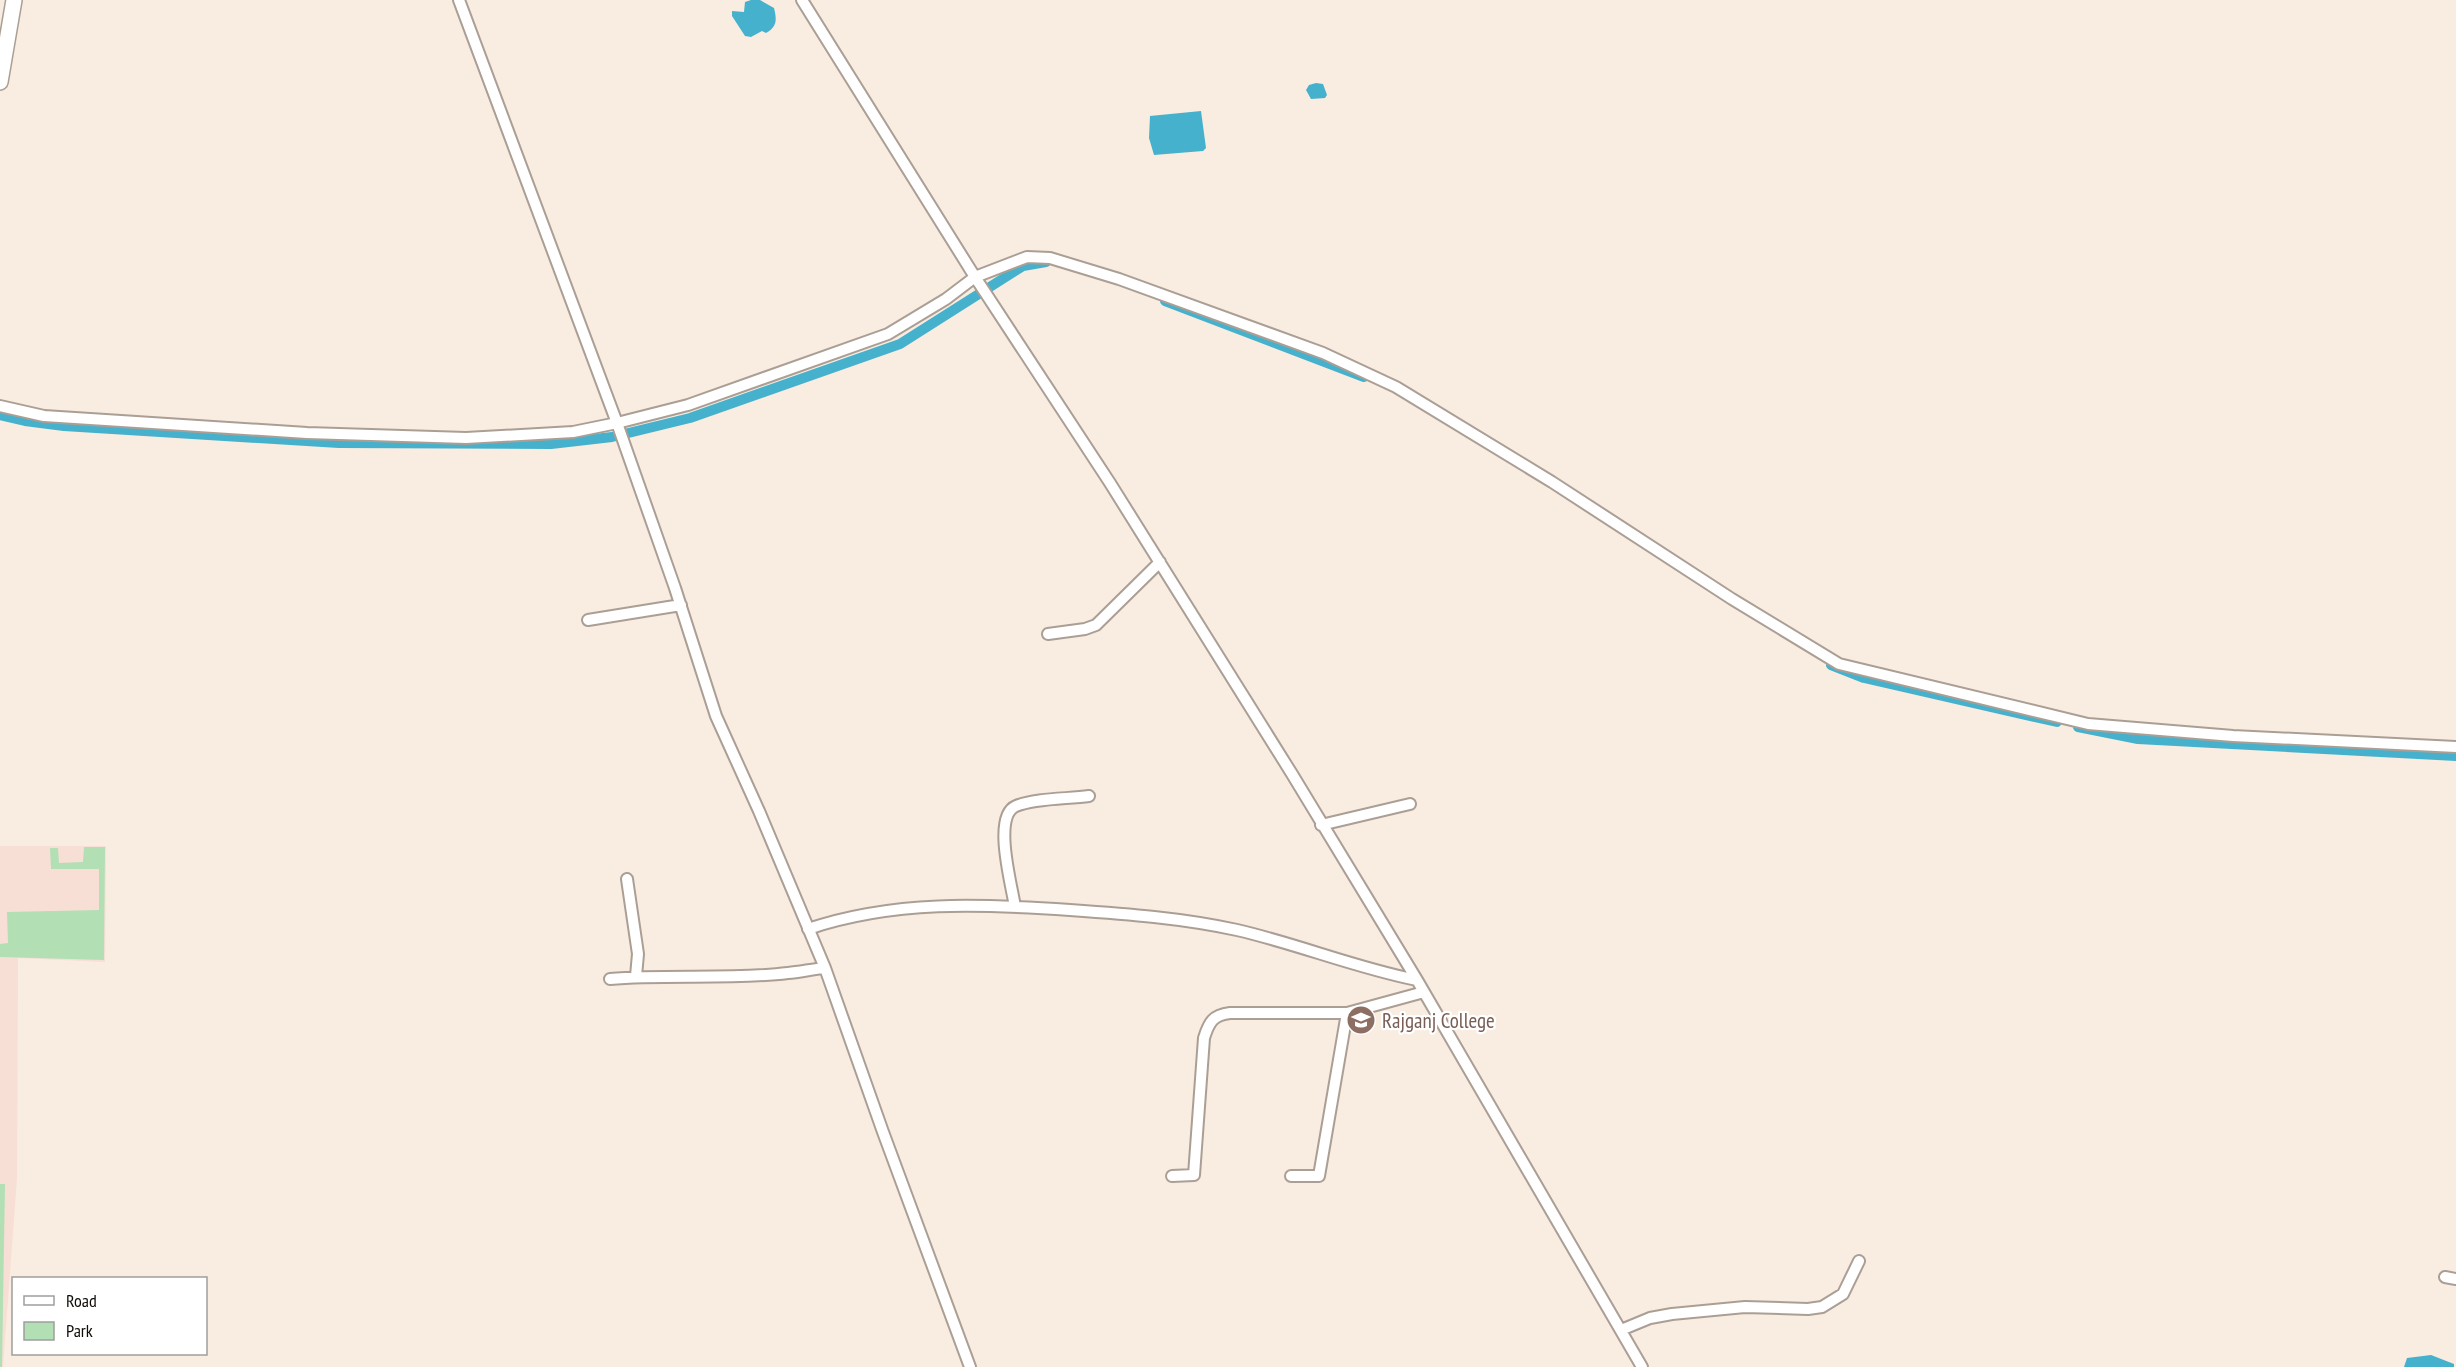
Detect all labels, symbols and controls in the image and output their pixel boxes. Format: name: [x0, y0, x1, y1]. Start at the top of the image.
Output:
school or university icon: Rajganj College: [1345, 1004, 1377, 1036]
place label: Rajganj College: [1382, 1007, 1495, 1034]
legend: [12, 1277, 207, 1355]
text: Road: [66, 1289, 97, 1312]
text: Park: [66, 1319, 93, 1342]

